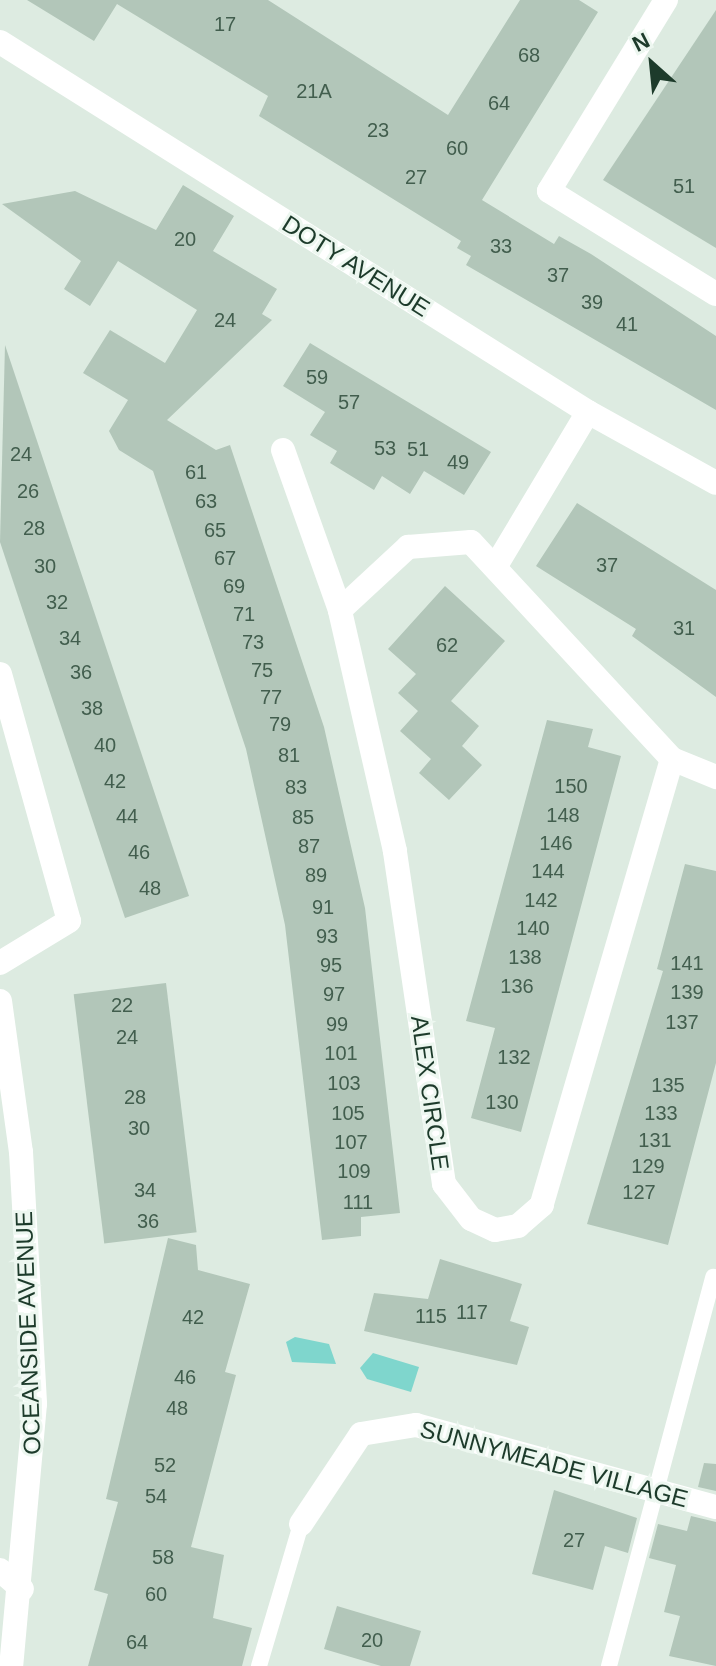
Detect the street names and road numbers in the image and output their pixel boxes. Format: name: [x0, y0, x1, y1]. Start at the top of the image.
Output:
street label: DOTY AVENUE: [276, 209, 436, 323]
street label: ALEX CIRCLE: [405, 1014, 455, 1172]
street label: OCEANSIDE AVENUE: [9, 1210, 47, 1456]
street label: SUNNYMEADE VILLAGE: [417, 1414, 691, 1514]

